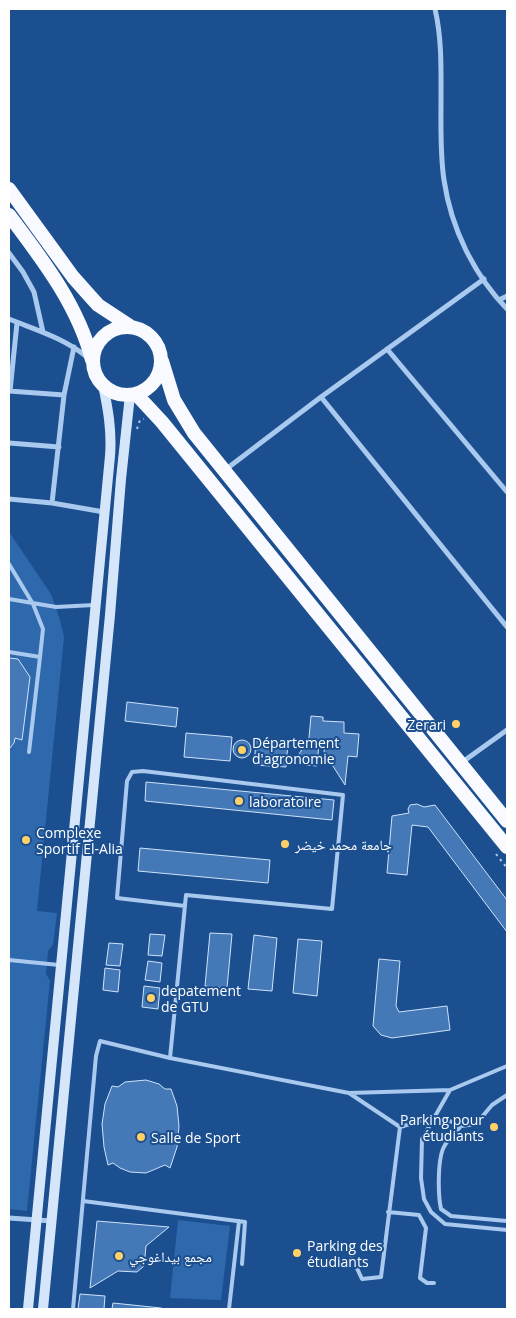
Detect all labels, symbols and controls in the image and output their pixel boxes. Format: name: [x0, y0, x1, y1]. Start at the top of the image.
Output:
place label: Zerari: [407, 715, 446, 734]
marker: Zerari: [450, 718, 462, 730]
place label: Département d'agronomie: [252, 733, 339, 768]
marker: Département d'agronomie: [236, 744, 248, 756]
place label: laboratoire: [249, 792, 321, 811]
marker: laboratoire: [233, 795, 245, 807]
place label: Complexe Sportif El-Alia: [36, 823, 123, 858]
marker: Complexe Sportif El-Alia: [20, 834, 32, 846]
place label: جامعة محمد خيضر: [294, 835, 392, 854]
marker: جامعة محمد خيضر: [279, 838, 291, 850]
place label: depatement de GTU: [161, 981, 241, 1016]
marker: depatement de GTU: [145, 992, 157, 1004]
place label: Parking pour étudiants: [400, 1110, 484, 1145]
marker: Parking pour étudiants: [488, 1121, 500, 1133]
place label: Salle de Sport: [151, 1128, 240, 1147]
marker: Salle de Sport: [135, 1131, 147, 1143]
place label: Parking des étudiants: [307, 1236, 383, 1271]
place label: مجمع بيداغوجي: [129, 1247, 212, 1268]
marker: Parking des étudiants: [291, 1247, 303, 1259]
marker: مجمع بيداغوجي: [113, 1250, 125, 1262]

